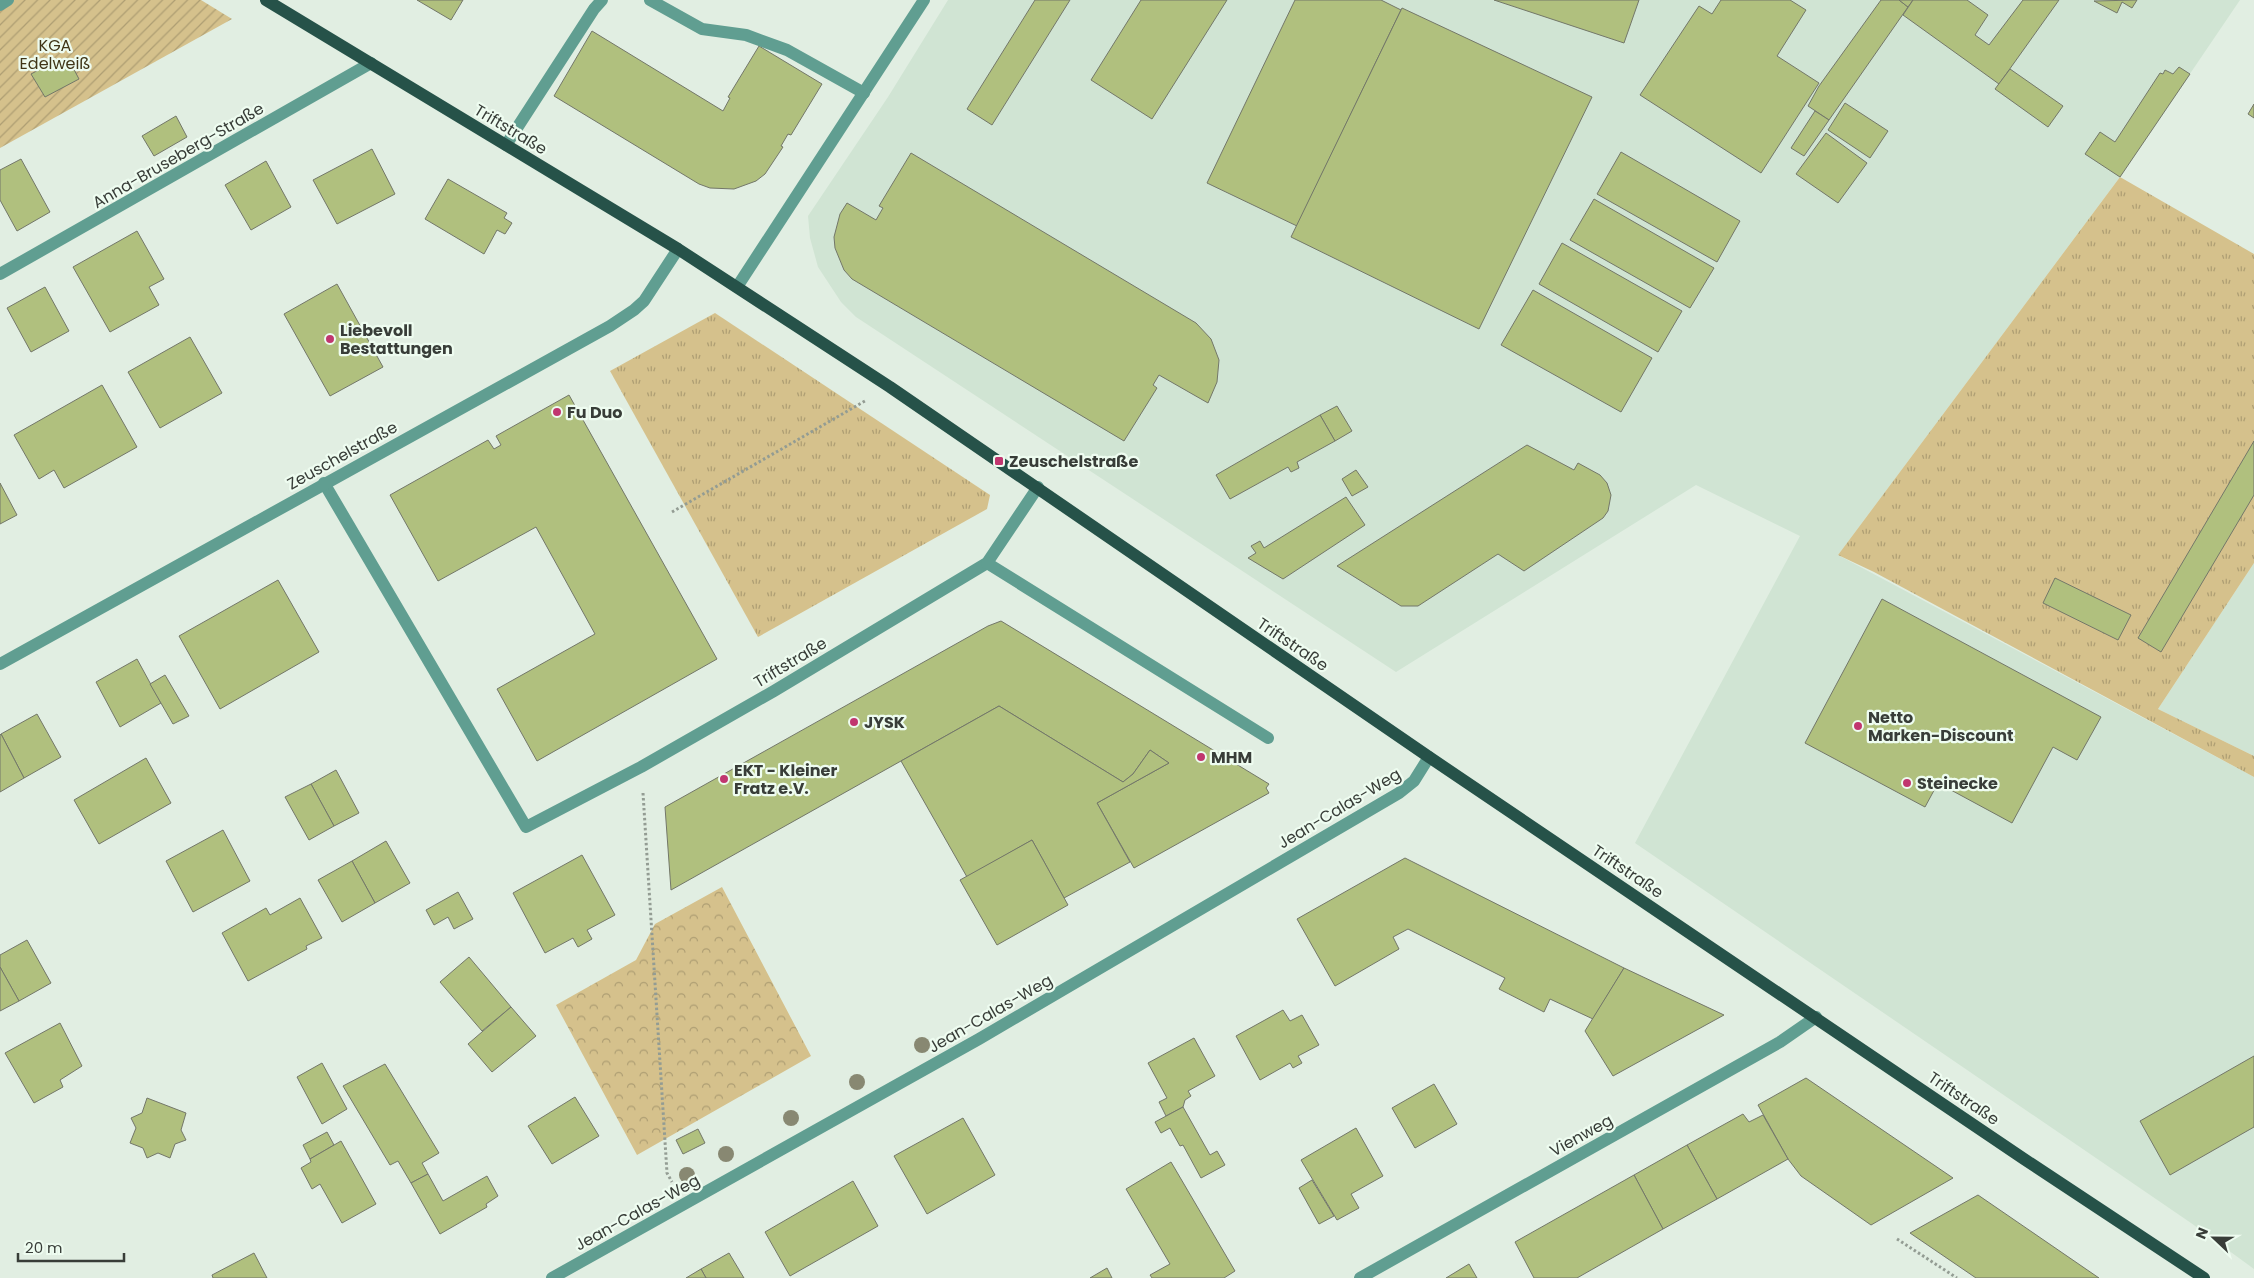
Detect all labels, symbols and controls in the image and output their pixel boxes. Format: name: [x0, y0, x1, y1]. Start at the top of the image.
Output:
park label: KGA Edelweiß: [20, 34, 90, 75]
street label: Anna-Bruseberg-Straße: [88, 97, 268, 214]
street label: Triftstraße: [470, 99, 552, 160]
place label: Liebevoll Bestattungen: [340, 319, 453, 360]
marker: Liebevoll Bestattungen: [324, 333, 336, 345]
place label: Fu Duo: [567, 401, 623, 424]
marker: Fu Duo: [551, 406, 563, 418]
street label: Zeuschelstraße: [283, 416, 402, 495]
place label: Zeuschelstraße: [1009, 450, 1138, 473]
marker: Zeuschelstraße: [993, 455, 1005, 467]
street label: Triftstraße: [1253, 612, 1333, 677]
street label: Triftstraße: [749, 632, 831, 693]
place label: Netto Marken-Discount: [1868, 706, 2013, 747]
place label: JYSK: [864, 711, 905, 734]
marker: JYSK: [848, 716, 860, 728]
marker: Netto Marken-Discount: [1852, 720, 1864, 732]
place label: MHM: [1211, 746, 1252, 769]
marker: MHM: [1195, 751, 1207, 763]
place label: EKT - Kleiner Fratz e.V.: [734, 759, 837, 800]
street label: Jean-Calas-Weg: [1273, 763, 1405, 854]
place label: Steinecke: [1917, 772, 1998, 795]
marker: EKT - Kleiner Fratz e.V.: [718, 773, 730, 785]
marker: Steinecke: [1901, 777, 1913, 789]
street label: Triftstraße: [1588, 839, 1668, 904]
street label: Jean-Calas-Weg: [924, 969, 1056, 1058]
street label: Triftstraße: [1924, 1066, 2004, 1131]
street label: Vienweg: [1546, 1109, 1617, 1162]
street label: Jean-Calas-Weg: [571, 1169, 704, 1256]
north arrow: [2189, 1213, 2239, 1263]
text: N: [2191, 1225, 2213, 1242]
scale bar: [18, 1230, 124, 1262]
text: 20 m: [25, 1237, 63, 1258]

